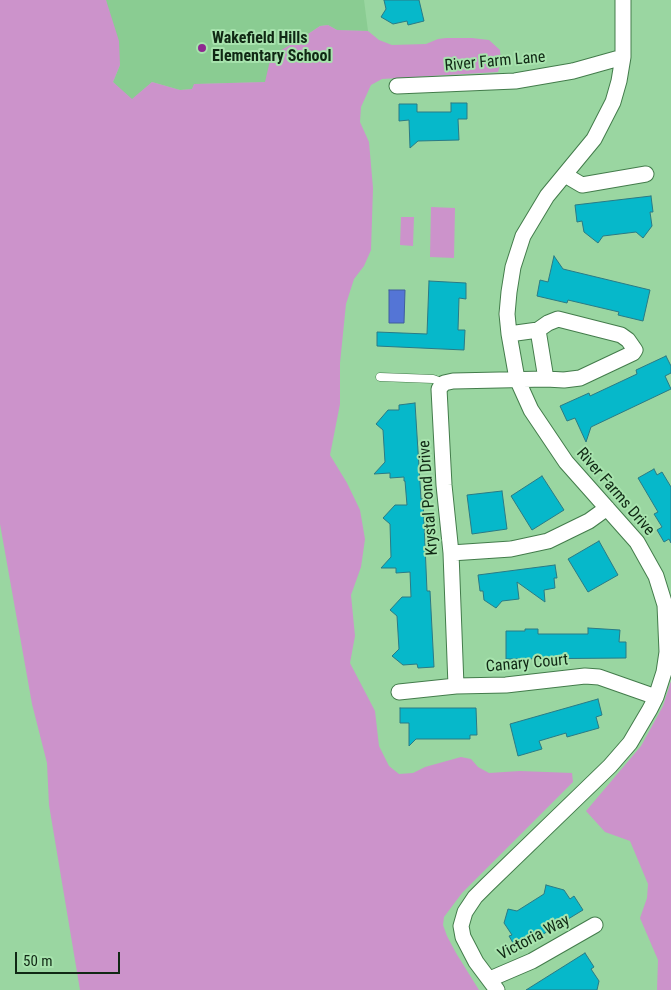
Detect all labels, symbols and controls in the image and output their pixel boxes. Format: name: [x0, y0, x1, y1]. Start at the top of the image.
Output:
place label: Wakefield Hills Elementary School: [212, 29, 331, 67]
marker: Wakefield Hills Elementary School: [196, 42, 208, 54]
street label: River Farm Lane: [444, 48, 546, 76]
street label: Krystal Pond Drive: [415, 440, 443, 556]
street label: River Farms Drive: [572, 444, 658, 540]
street label: Canary Court: [485, 651, 569, 677]
street label: Victoria Way: [495, 911, 573, 965]
scale bar: [18, 942, 122, 974]
text: 50 m: [23, 952, 53, 970]

